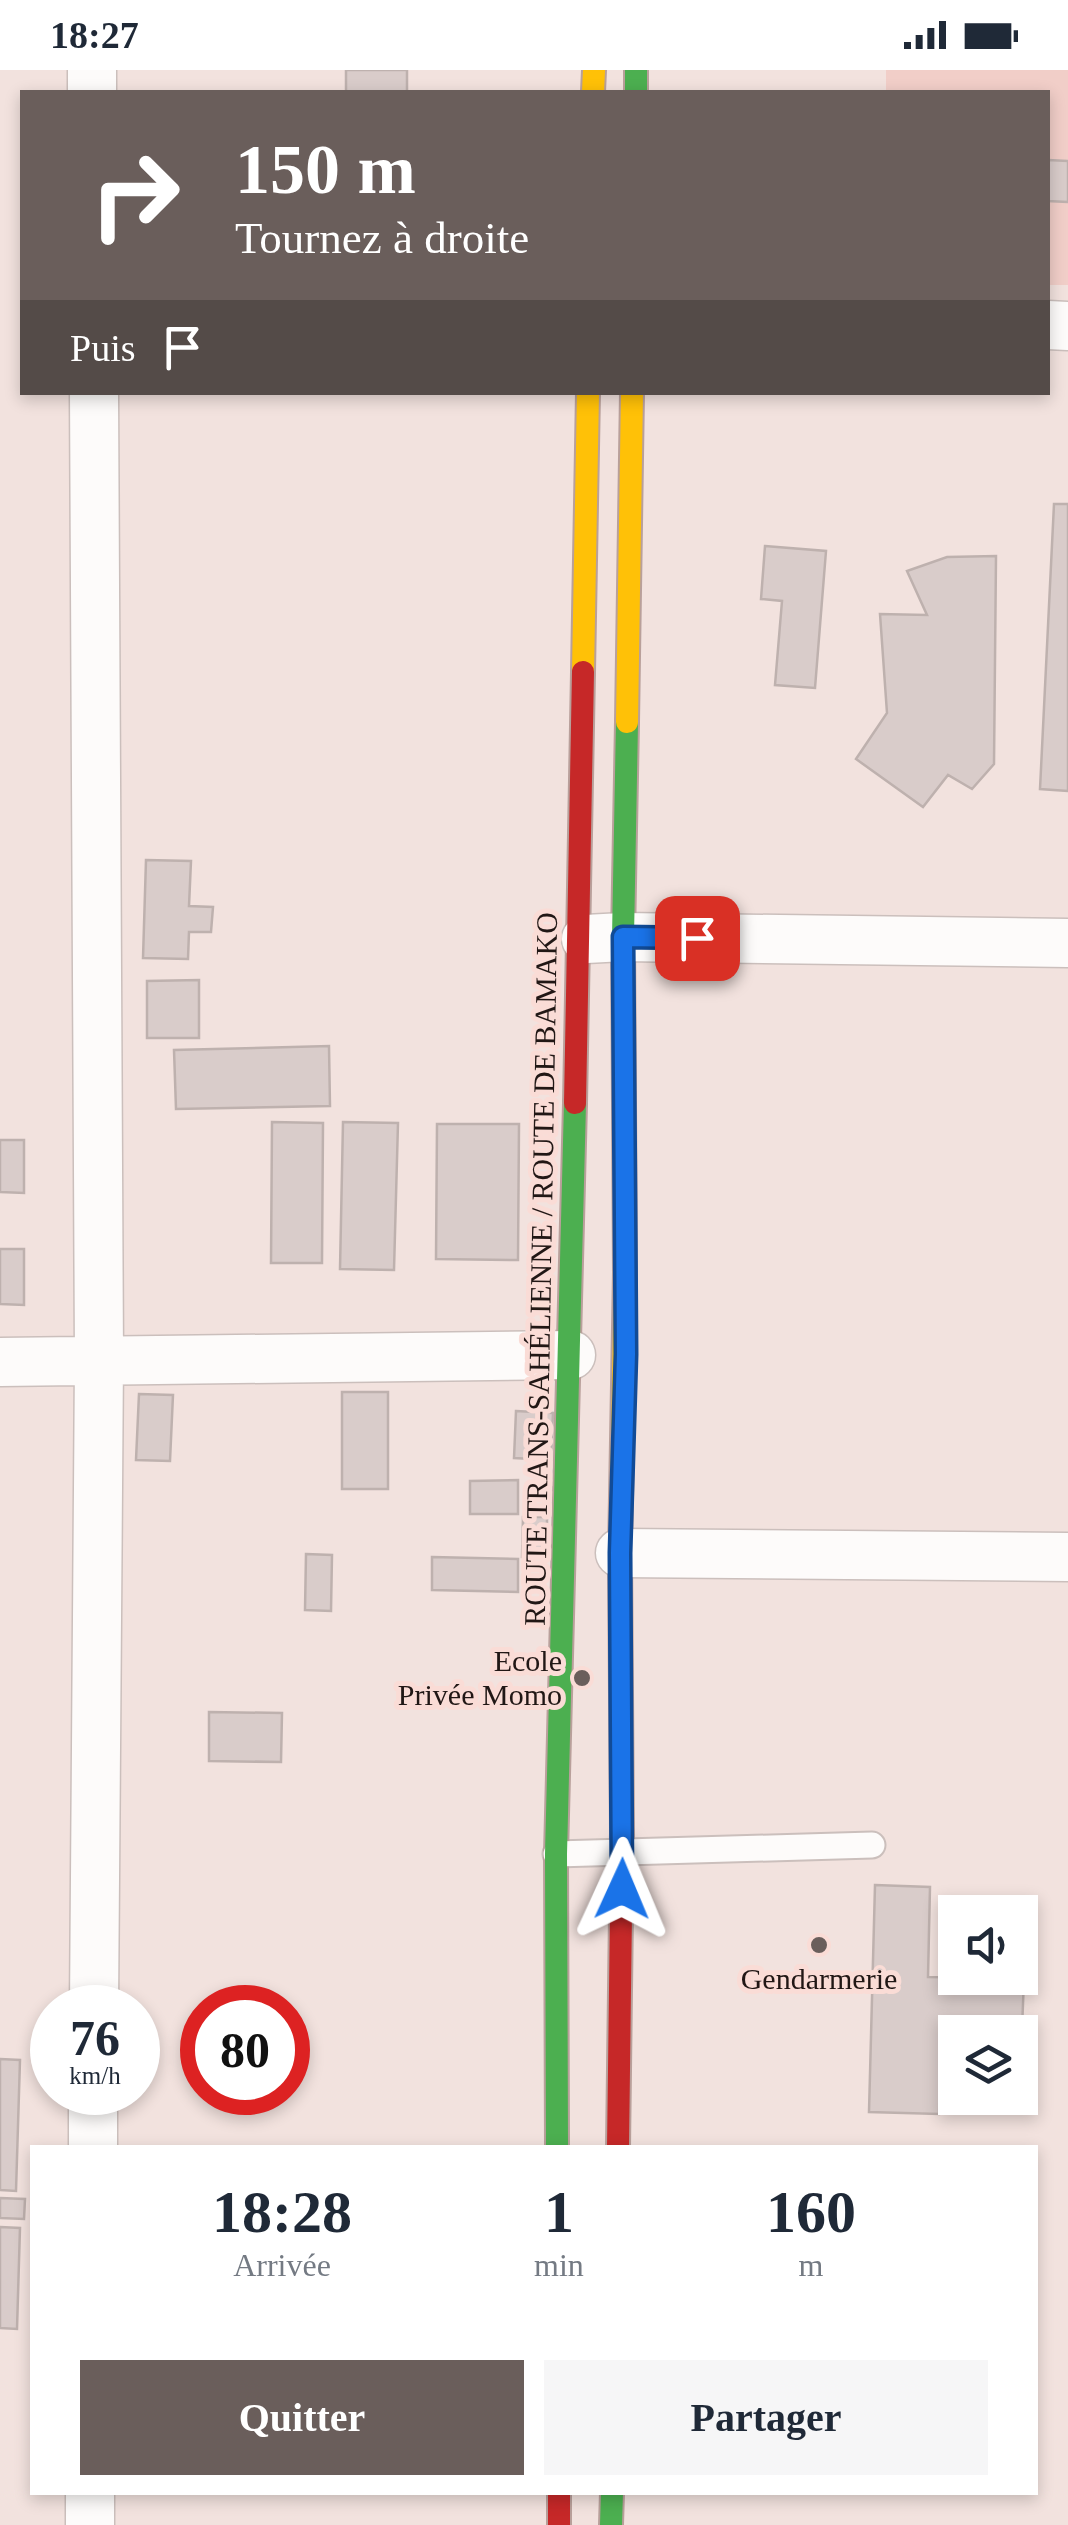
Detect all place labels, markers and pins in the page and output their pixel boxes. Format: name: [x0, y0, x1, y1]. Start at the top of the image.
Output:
pin: [655, 896, 740, 981]
place label: Ecole Privée Momo: [398, 1644, 562, 1711]
marker: Ecole Privée Momo: [571, 1667, 593, 1689]
marker: Gendarmerie: [808, 1934, 830, 1956]
place label: Gendarmerie: [741, 1962, 897, 1995]

